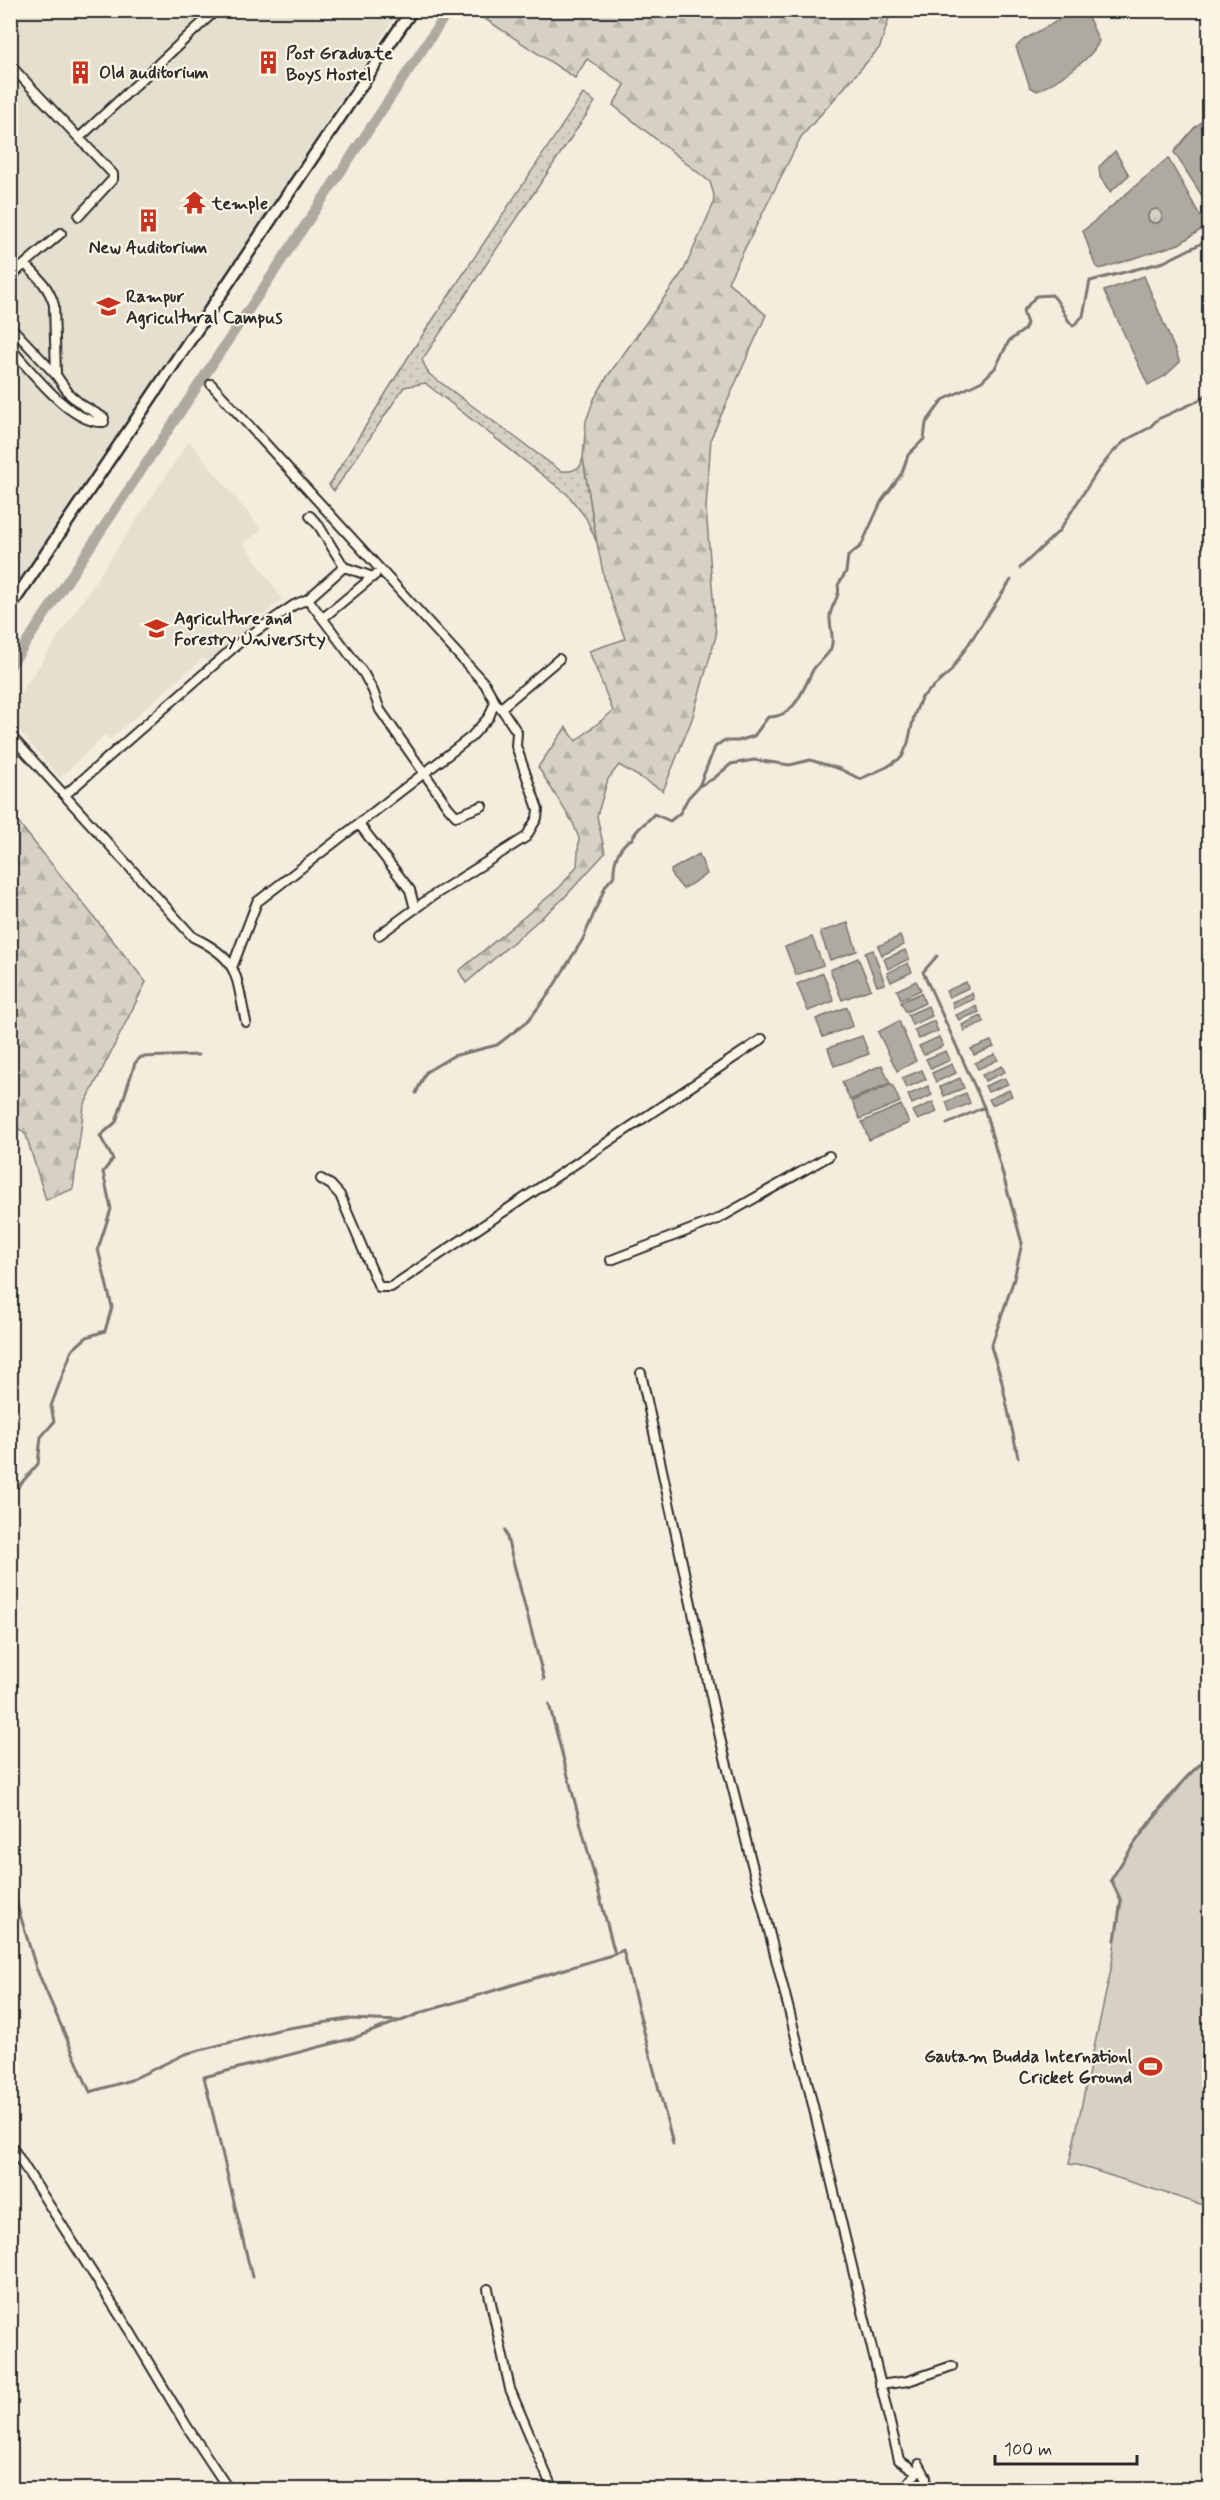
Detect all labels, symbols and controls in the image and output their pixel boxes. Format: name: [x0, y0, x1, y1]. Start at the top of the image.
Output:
place label: Post Graduate Boys Hostel: [286, 42, 393, 87]
building icon: Post Graduate Boys Hostel: [255, 50, 281, 76]
building icon: Old auditorium: [68, 59, 94, 85]
place label: Old auditorium: [99, 61, 209, 85]
temple icon: temple: [181, 190, 207, 216]
place label: temple: [211, 192, 268, 216]
building icon: New Auditorium: [135, 208, 161, 234]
place label: New Auditorium: [89, 236, 207, 260]
place label: Rampur Agricultural Campus: [126, 285, 283, 330]
school or university icon: Rampur Agricultural Campus: [95, 293, 121, 319]
place label: Agriculture and Forestry University: [174, 607, 326, 652]
school or university icon: Agriculture and Forestry University: [143, 615, 169, 641]
place label: Gautam Budda Internationl Cricket Ground: [924, 2045, 1133, 2090]
sports icon: Gautam Budda Internationl Cricket Ground: [1137, 2053, 1163, 2079]
scale bar: [995, 2428, 1138, 2466]
text: 100 m: [1004, 2438, 1052, 2462]

